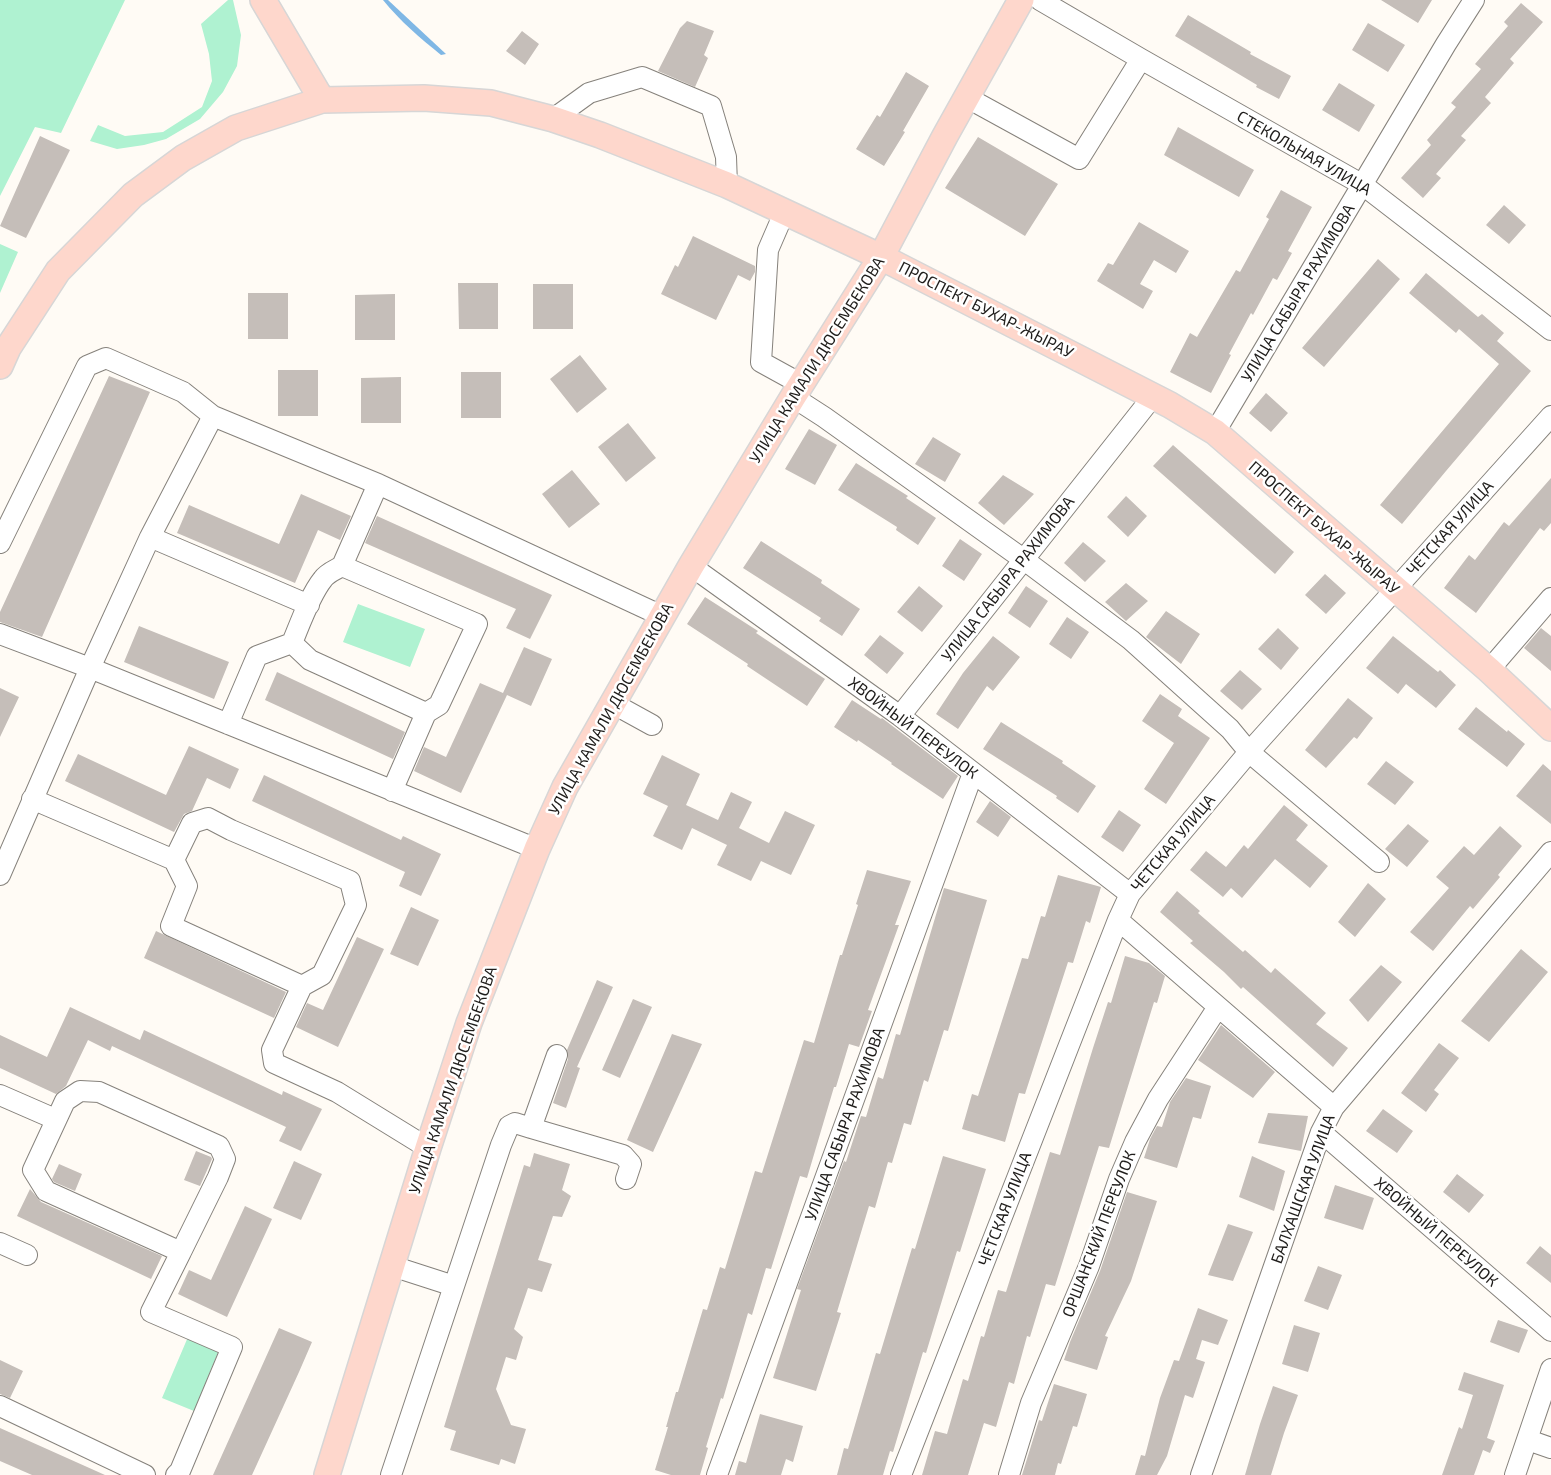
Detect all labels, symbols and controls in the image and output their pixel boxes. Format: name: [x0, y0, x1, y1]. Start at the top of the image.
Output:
street label: СТЕКОЛЬНАЯ УЛИЦА: [1233, 107, 1375, 199]
street label: УЛИЦА САБЫРА РАХИМОВА: [1237, 200, 1359, 386]
street label: УЛИЦА КАМАЛИ ДЮСЕМБЕКОВА: [745, 253, 889, 467]
street label: ПРОСПЕКТ БУХАР-ЖЫРАУ: [896, 258, 1076, 362]
street label: ПРОСПЕКТ БУХАР-ЖЫРАУ: [1245, 457, 1403, 599]
street label: ЧЕТСКАЯ УЛИЦА: [1402, 477, 1498, 579]
street label: УЛИЦА САБЫРА РАХИМОВА: [938, 493, 1078, 665]
street label: УЛИЦА КАМАЛИ ДЮСЕМБЕКОВА: [545, 600, 677, 818]
street label: ХВОЙНЫЙ ПЕРЕУЛОК: [844, 673, 982, 783]
street label: ЧЕТСКАЯ УЛИЦА: [1127, 791, 1219, 895]
street label: УЛИЦА КАМАЛИ ДЮСЕМБЕКОВА: [405, 964, 501, 1196]
street label: УЛИЦА САБЫРА РАХИМОВА: [801, 1025, 889, 1223]
street label: БАЛХАШСКАЯ УЛИЦА: [1267, 1112, 1339, 1266]
street label: ОРШАНСКИЙ ПЕРЕУЛОК: [1058, 1148, 1140, 1320]
street label: ЧЕТСКАЯ УЛИЦА: [974, 1149, 1036, 1269]
street label: ХВОЙНЫЙ ПЕРЕУЛОК: [1370, 1173, 1502, 1291]

